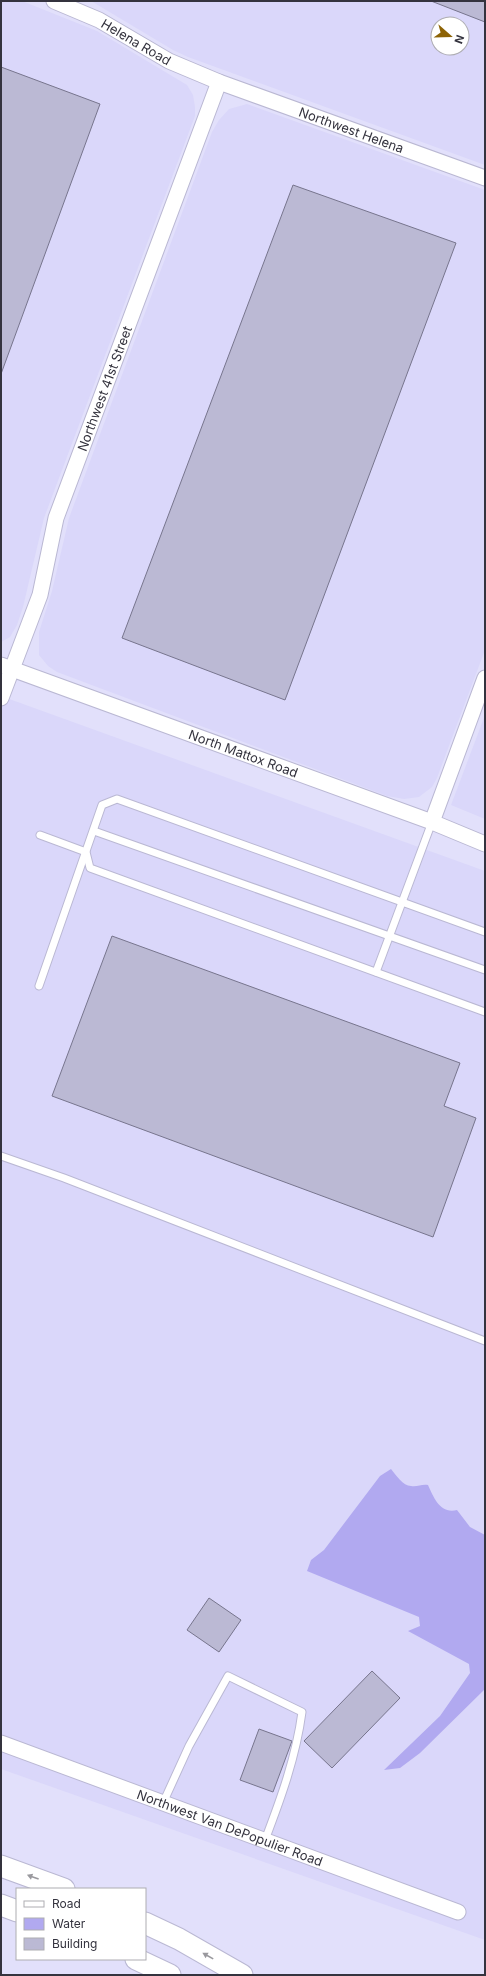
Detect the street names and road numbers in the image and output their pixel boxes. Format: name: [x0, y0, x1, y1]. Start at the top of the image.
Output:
street label: Helena Road: [99, 15, 174, 68]
street label: Northwest Helena: [297, 104, 406, 156]
street label: Northwest 41st Street: [74, 324, 135, 453]
street label: North Mattox Road: [187, 726, 300, 781]
street label: Northwest Van DePopulier Road: [135, 1786, 325, 1869]

